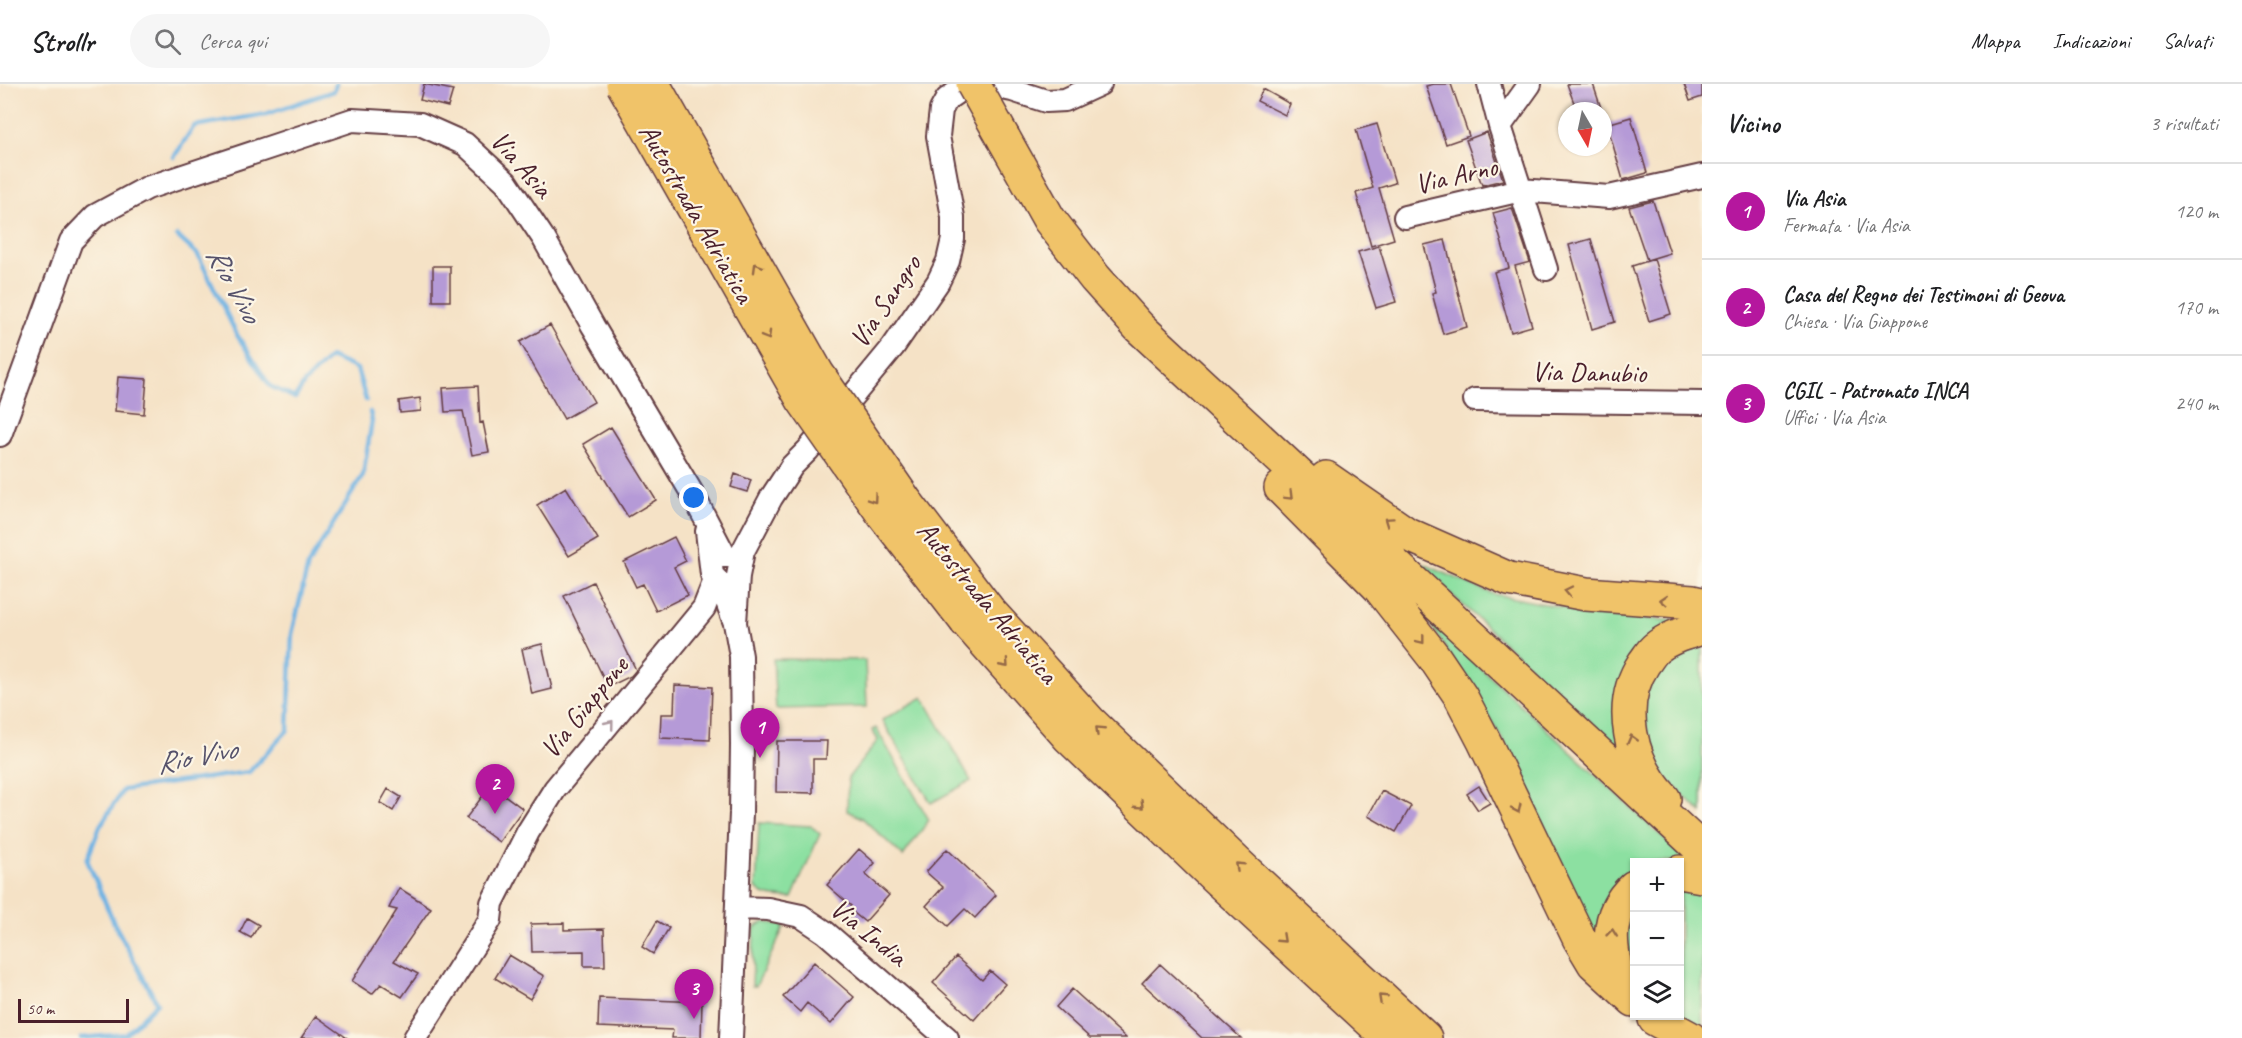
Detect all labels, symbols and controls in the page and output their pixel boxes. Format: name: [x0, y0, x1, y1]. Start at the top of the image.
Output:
search box: [130, 14, 550, 68]
text: Strollr: [30, 24, 94, 59]
icon: search: [151, 25, 184, 58]
text: Cerca qui: [199, 27, 267, 55]
text: Mappa: [1971, 28, 2020, 54]
text: Indicazioni: [2053, 28, 2130, 54]
text: Salvati: [2163, 28, 2212, 54]
north arrow: [1558, 102, 1612, 156]
text: Vicino: [1726, 107, 1780, 140]
text: 3 risultati: [2150, 111, 2218, 136]
street label: Autostrada Adriatica: [631, 117, 763, 311]
street label: Via Asia: [483, 123, 562, 206]
street label: Via Arno: [1411, 148, 1503, 201]
text: Via Asia: [1783, 185, 1845, 213]
text: 1: [1741, 199, 1750, 224]
text: 120 m: [2175, 199, 2218, 224]
text: Fermata · Via Asia: [1783, 213, 1910, 238]
water label: Rio Vivo: [198, 240, 272, 332]
street label: Via Sangro: [841, 246, 930, 354]
one-way arrow: [753, 263, 764, 273]
text: Casa del Regno dei Testimoni di Geova: [1783, 281, 2064, 309]
text: 2: [1741, 295, 1750, 320]
text: 170 m: [2175, 295, 2218, 320]
text: Chiesa · Via Giappone: [1783, 309, 1927, 334]
one-way arrow: [759, 330, 771, 340]
street label: Via Danubio: [1531, 354, 1649, 391]
text: CGIL - Patronato INCA: [1783, 377, 1968, 405]
text: 3: [1741, 391, 1750, 416]
text: 240 m: [2175, 391, 2218, 416]
text: Uffici · Via Asia: [1783, 405, 1886, 430]
your location: [679, 483, 708, 512]
one-way arrow: [1282, 489, 1293, 500]
one-way arrow: [866, 492, 877, 503]
street label: Autostrada Adriatica: [910, 513, 1067, 692]
one-way arrow: [1383, 517, 1394, 528]
one-way arrow: [1563, 585, 1573, 598]
one-way arrow: [1660, 594, 1669, 607]
one-way arrow: [1413, 633, 1424, 644]
street label: Via Giappone: [532, 647, 637, 765]
one-way arrow: [998, 658, 1009, 668]
pin: 1: [740, 708, 780, 758]
one-way arrow: [603, 719, 614, 730]
one-way arrow: [1095, 727, 1106, 738]
water label: Rio Vivo: [153, 729, 243, 782]
one-way arrow: [1627, 734, 1640, 744]
pin: 2: [476, 764, 514, 814]
one-way arrow: [1134, 798, 1144, 809]
one-way arrow: [1509, 802, 1521, 813]
map controls: [1630, 858, 1684, 1020]
button: +: [1630, 858, 1684, 912]
one-way arrow: [1236, 862, 1246, 873]
street label: Via India: [823, 890, 916, 975]
button: −: [1630, 912, 1684, 966]
one-way arrow: [1605, 929, 1618, 938]
one-way arrow: [1275, 932, 1286, 943]
button: layers: [1630, 966, 1684, 1020]
pin: 3: [674, 970, 714, 1019]
one-way arrow: [1379, 994, 1389, 1005]
scale bar: [18, 996, 129, 1024]
text: 50 m: [27, 999, 54, 1019]

